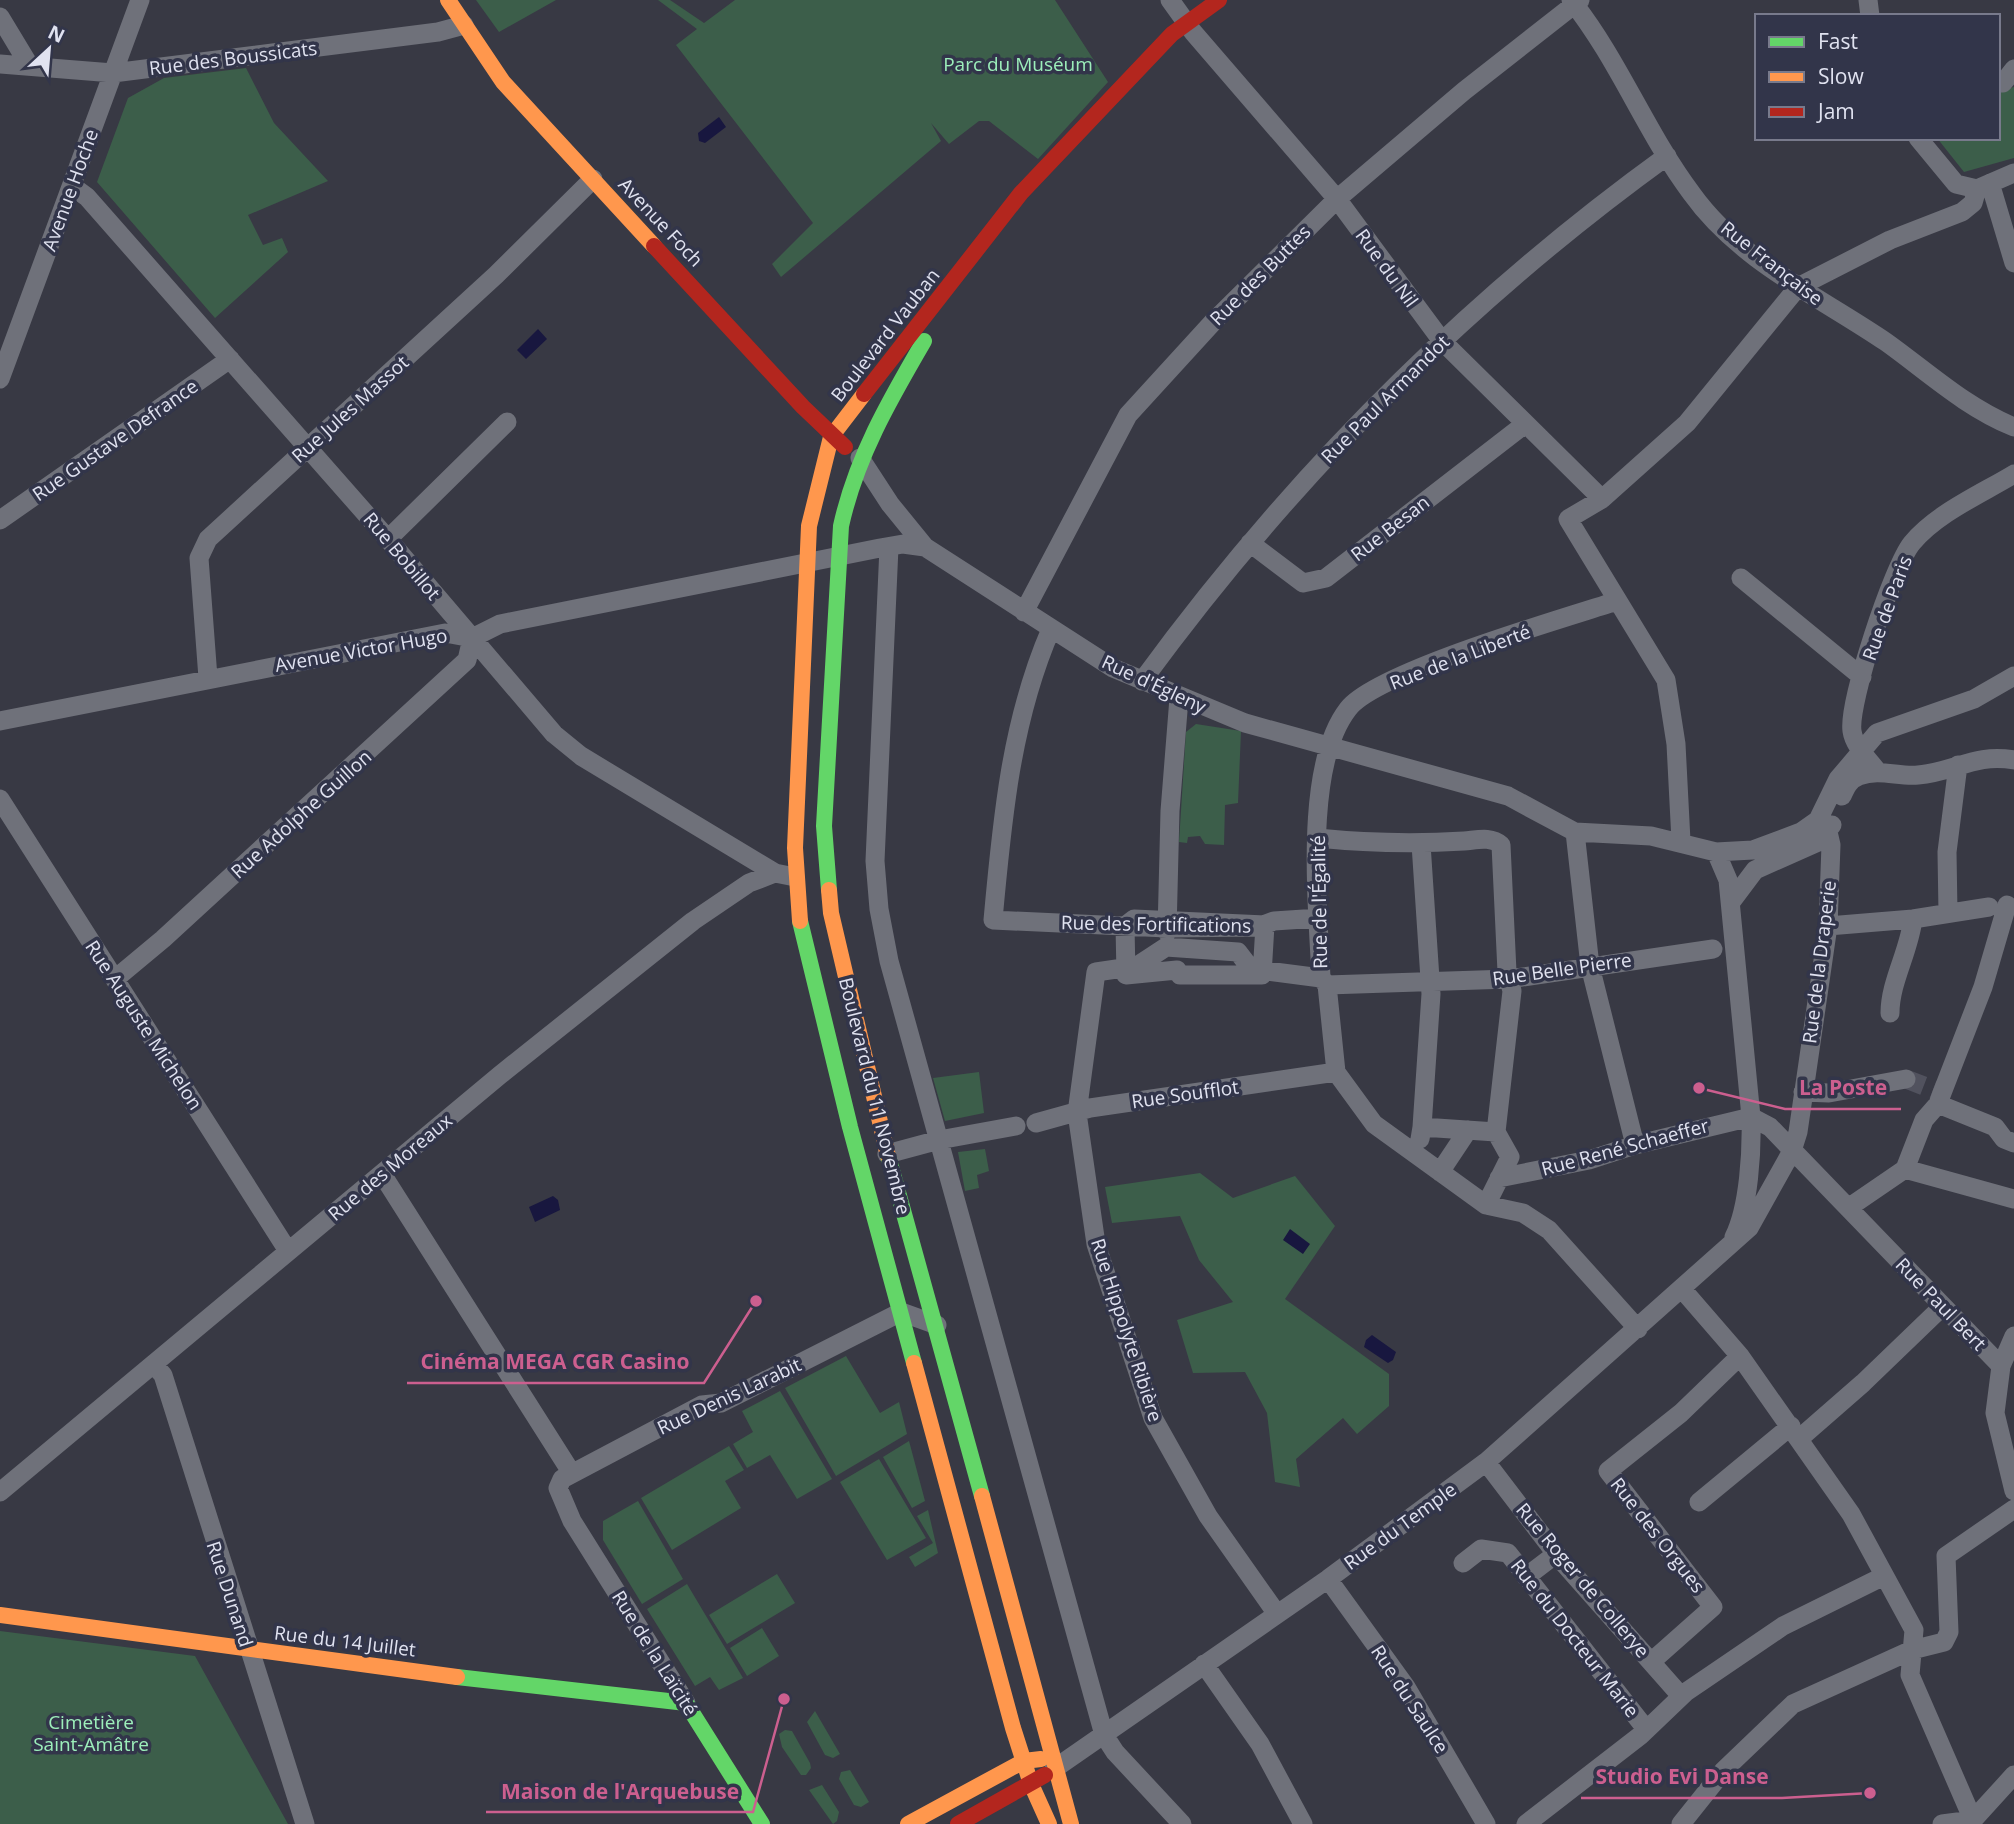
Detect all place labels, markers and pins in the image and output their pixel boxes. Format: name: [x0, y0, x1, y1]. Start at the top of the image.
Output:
callout: La Poste: [1785, 1067, 1901, 1109]
callout: Cinéma MEGA CGR Casino: [407, 1341, 704, 1383]
callout: Studio Evi Danse: [1581, 1756, 1782, 1798]
callout: Maison de l'Arquebuse: [486, 1770, 753, 1812]

